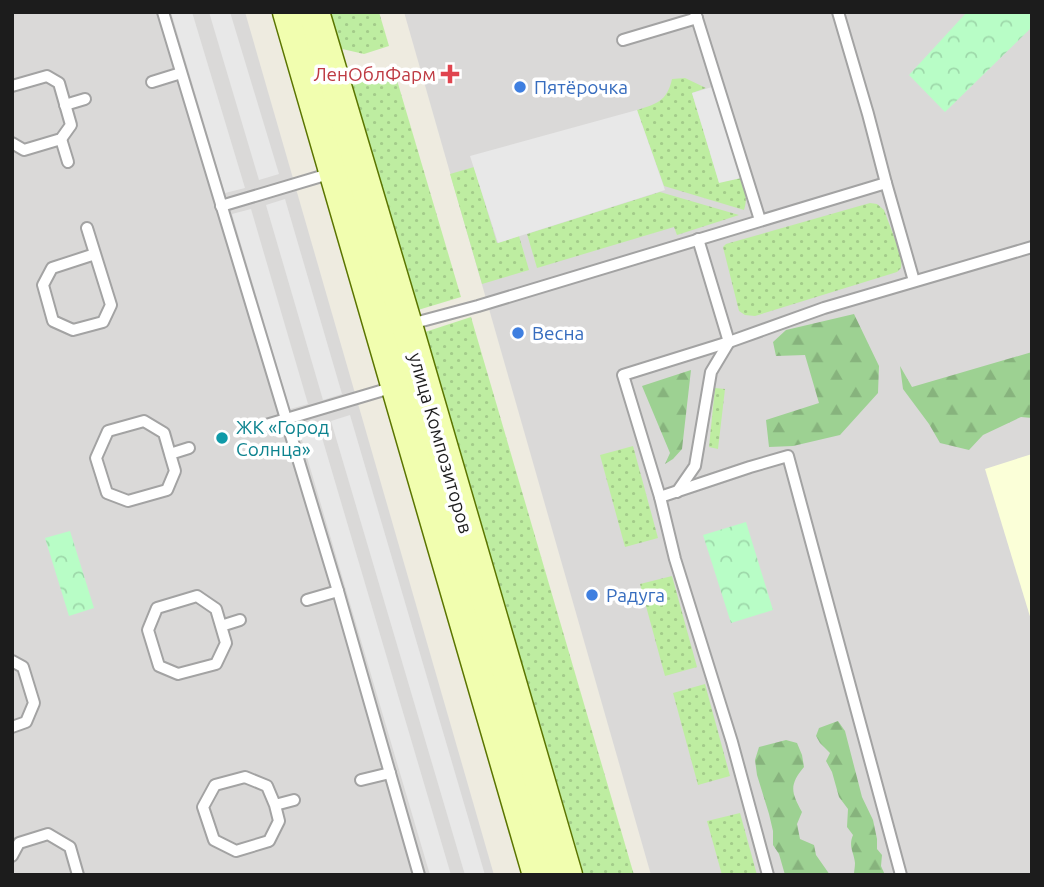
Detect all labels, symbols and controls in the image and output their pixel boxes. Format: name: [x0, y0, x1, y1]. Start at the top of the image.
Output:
place label: ЛенОблФарм: [313, 63, 436, 85]
marker: ЛенОблФарм: [442, 66, 458, 82]
place label: Пятёрочка: [534, 76, 628, 98]
marker: Пятёрочка: [512, 79, 528, 95]
place label: Весна: [532, 322, 584, 344]
marker: Весна: [510, 325, 526, 341]
street label: улица Композиторов: [405, 350, 477, 536]
place label: ЖК «Город Солнца»: [236, 416, 329, 460]
marker: ЖК «Город Солнца»: [214, 430, 230, 446]
place label: Радуга: [606, 584, 665, 606]
marker: Радуга: [584, 587, 600, 603]

